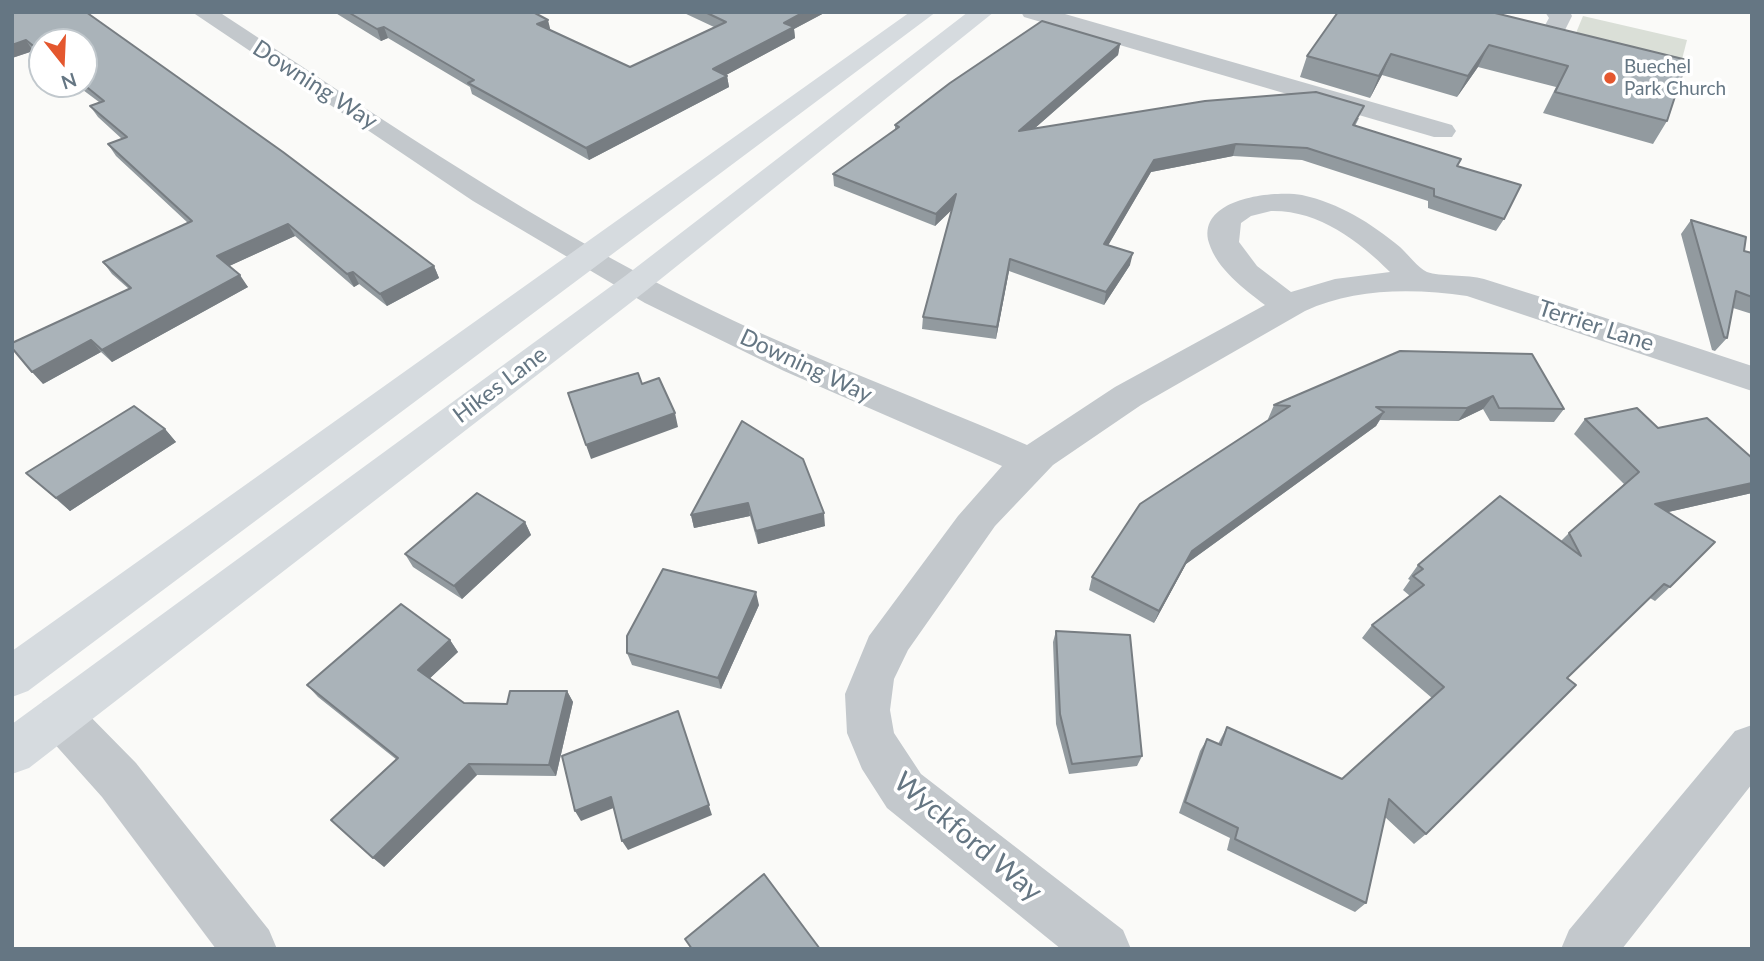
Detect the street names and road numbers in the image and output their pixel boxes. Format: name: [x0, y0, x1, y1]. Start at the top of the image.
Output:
street label: Downing Way: [248, 35, 382, 135]
street label: Terrier Lane: [1535, 294, 1657, 358]
street label: Downing Way: [735, 323, 877, 409]
street label: Hikes Lane: [448, 341, 552, 429]
street label: Wyckford Way: [887, 765, 1049, 909]

